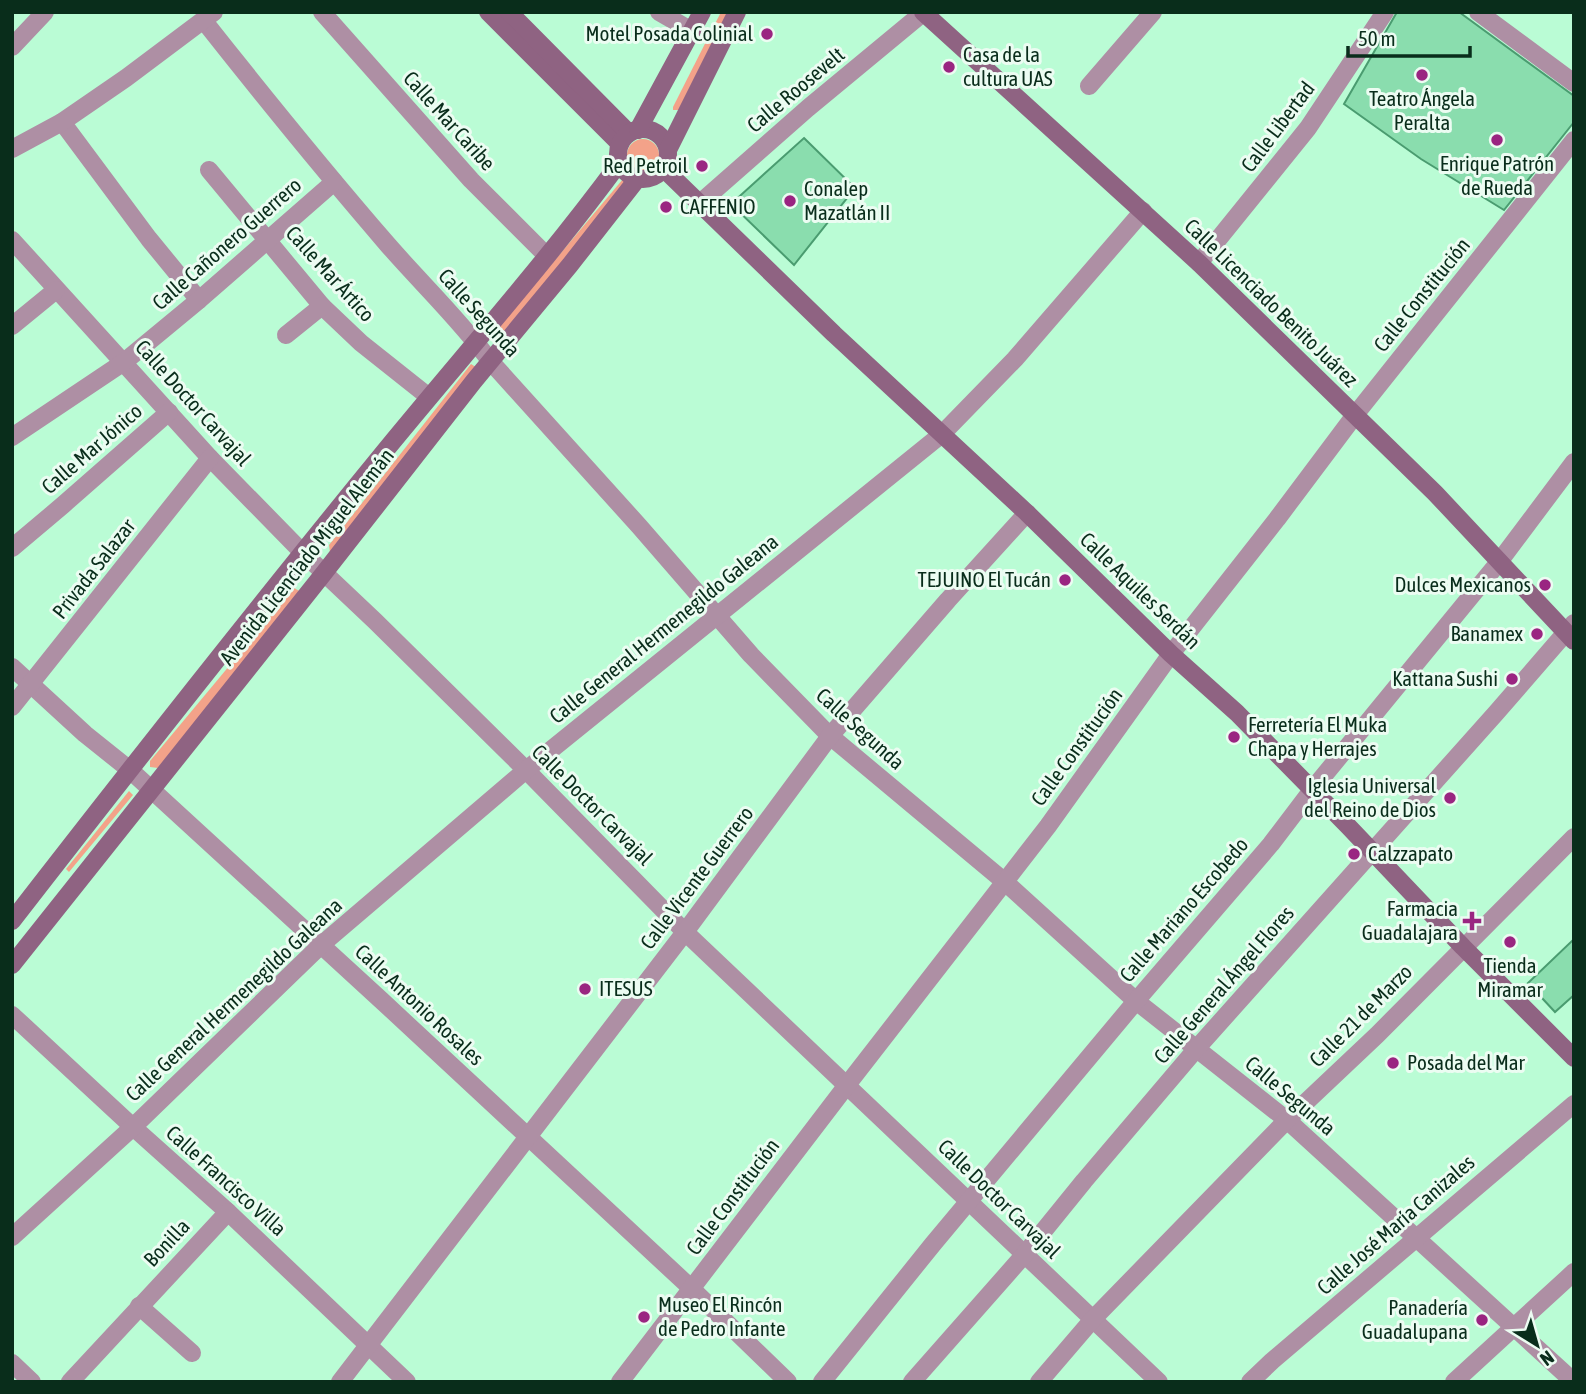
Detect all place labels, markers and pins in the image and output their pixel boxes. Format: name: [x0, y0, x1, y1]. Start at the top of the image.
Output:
place label: Motel Posada Colinial: [585, 21, 753, 45]
marker: Motel Posada Colinial: [759, 26, 775, 42]
place label: Casa de la cultura UAS: [963, 42, 1053, 90]
marker: Casa de la cultura UAS: [941, 59, 957, 75]
marker: Teatro Ángela Peralta: [1414, 67, 1430, 83]
place label: Teatro Ángela Peralta: [1369, 86, 1475, 134]
marker: Enrique Patrón de Rueda: [1489, 132, 1505, 148]
place label: Enrique Patrón de Rueda: [1440, 151, 1554, 199]
place label: Red Petroil: [603, 153, 688, 177]
marker: Red Petroil: [694, 158, 710, 174]
place label: Conalep Mazatlán II: [804, 176, 890, 224]
marker: Conalep Mazatlán II: [782, 193, 798, 209]
place label: CAFFENIO: [680, 194, 756, 218]
marker: CAFFENIO: [658, 199, 674, 215]
place label: TEJUINO El Tucán: [917, 567, 1051, 591]
marker: TEJUINO El Tucán: [1057, 572, 1073, 588]
place label: Dulces Mexicanos: [1394, 572, 1531, 596]
marker: Dulces Mexicanos: [1537, 577, 1553, 593]
place label: Banamex: [1450, 621, 1524, 645]
marker: Banamex: [1529, 626, 1545, 642]
place label: Kattana Sushi: [1392, 666, 1498, 690]
marker: Kattana Sushi: [1504, 671, 1520, 687]
place label: Ferretería El Muka Chapa y Herrajes: [1248, 712, 1387, 760]
marker: Ferretería El Muka Chapa y Herrajes: [1226, 729, 1242, 745]
place label: Iglesia Universal del Reino de Dios: [1304, 773, 1436, 821]
marker: Iglesia Universal del Reino de Dios: [1442, 790, 1458, 806]
place label: Calzzapato: [1368, 841, 1453, 865]
marker: Calzzapato: [1346, 846, 1362, 862]
place label: Farmacia Guadalajara: [1362, 896, 1458, 944]
marker: Farmacia Guadalajara: [1464, 913, 1480, 929]
marker: Tienda Miramar: [1502, 934, 1518, 950]
place label: Tienda Miramar: [1477, 953, 1544, 1001]
place label: ITESUS: [599, 976, 653, 1000]
marker: ITESUS: [577, 981, 593, 997]
place label: Posada del Mar: [1407, 1050, 1525, 1074]
marker: Posada del Mar: [1385, 1055, 1401, 1071]
place label: Museo El Rincón de Pedro Infante: [658, 1292, 785, 1340]
place label: Panadería Guadalupana: [1362, 1295, 1468, 1343]
marker: Museo El Rincón de Pedro Infante: [636, 1309, 652, 1325]
marker: Panadería Guadalupana: [1474, 1312, 1490, 1328]

